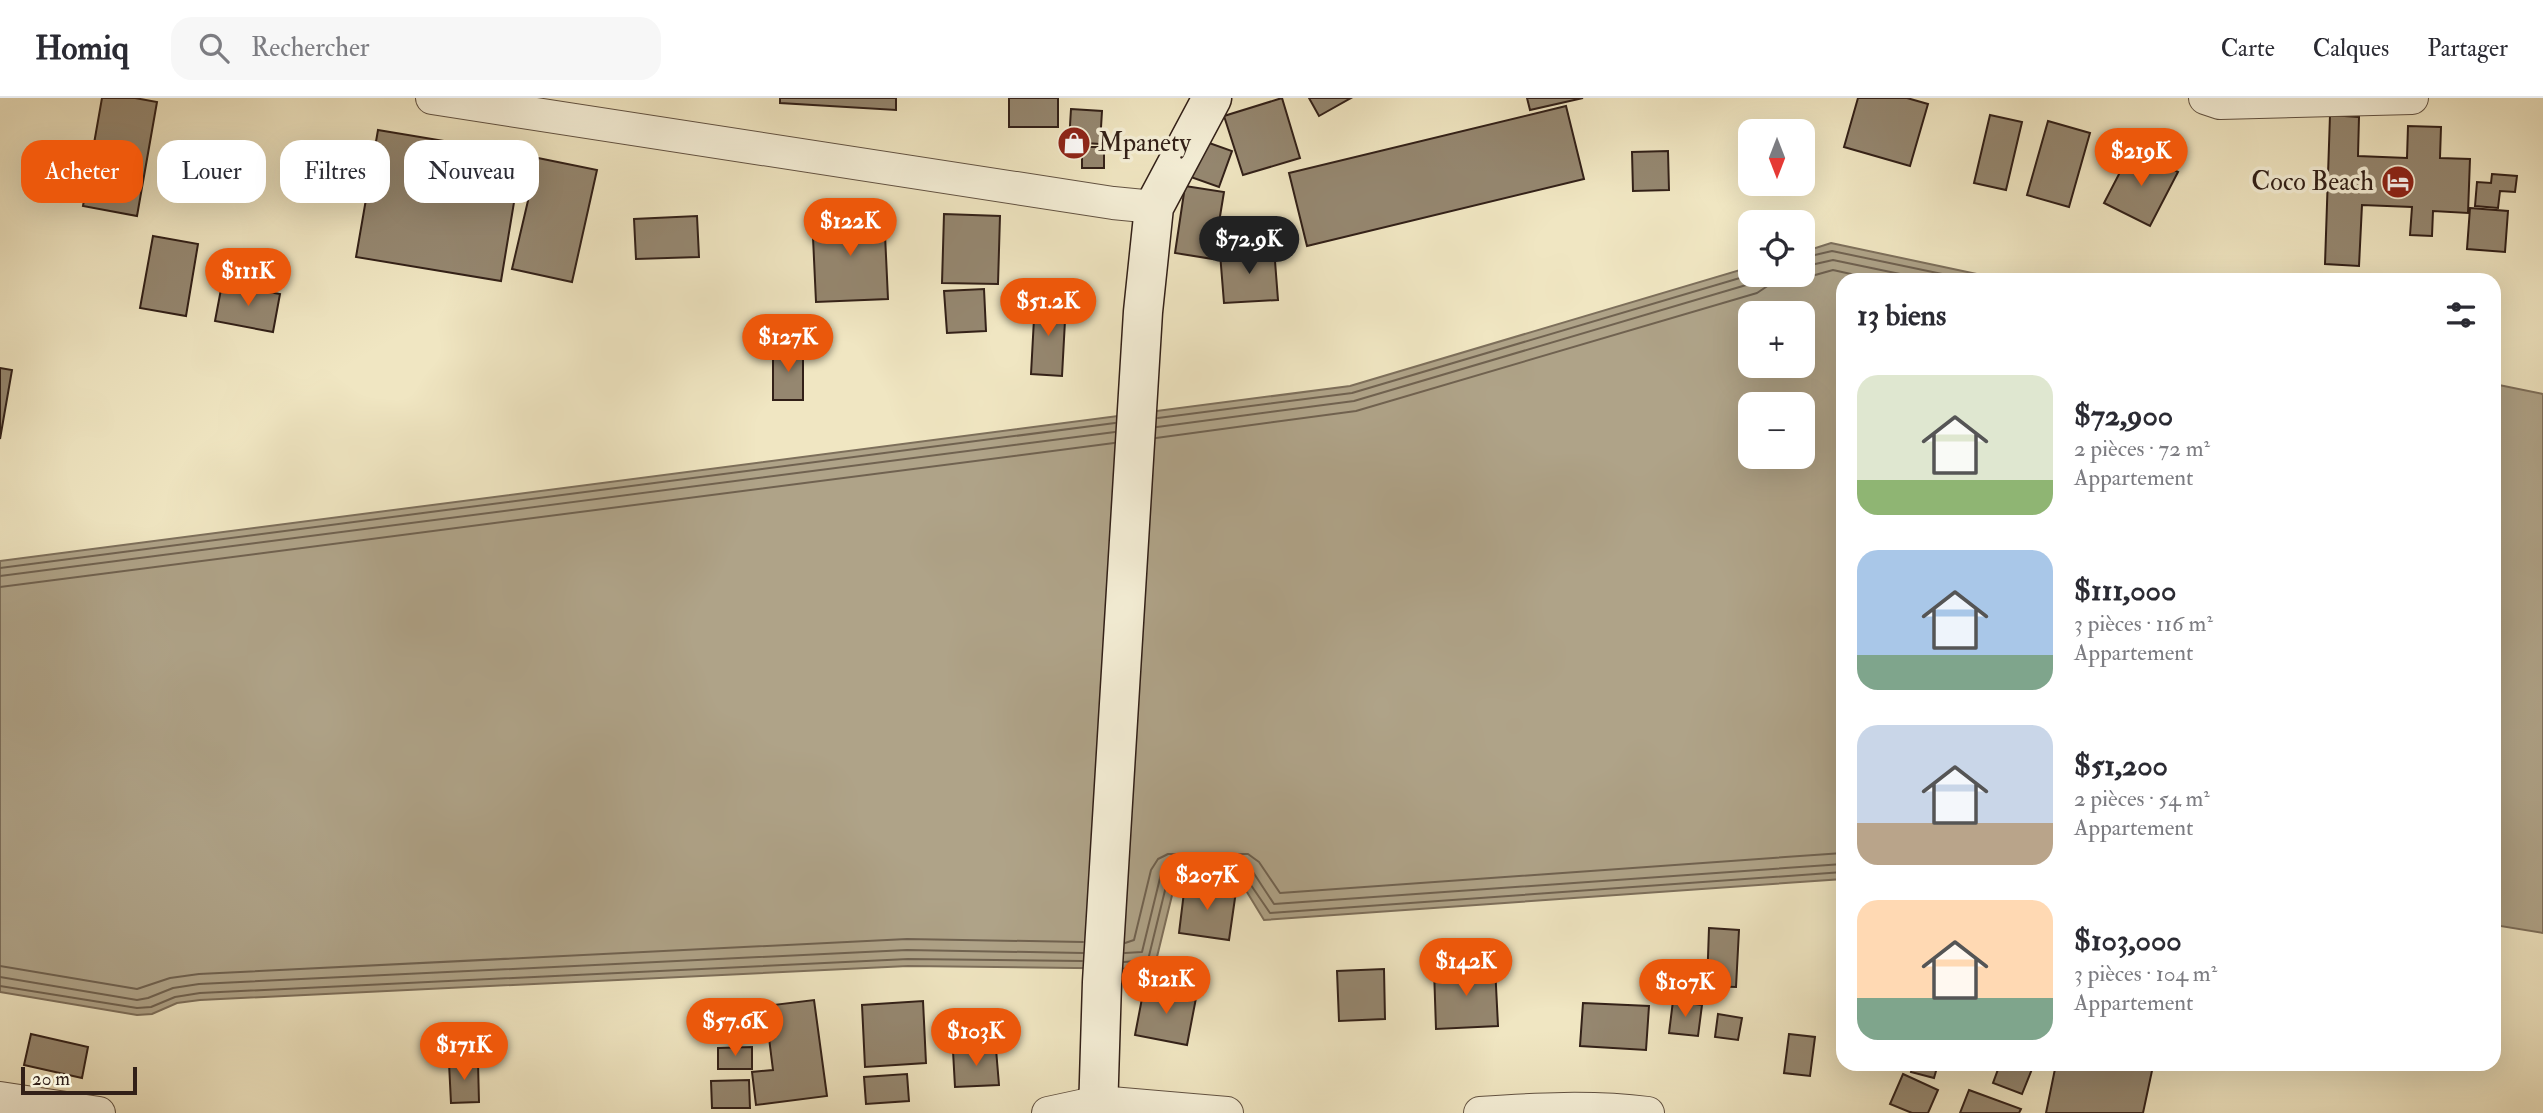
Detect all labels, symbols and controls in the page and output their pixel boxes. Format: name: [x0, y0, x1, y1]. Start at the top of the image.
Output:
search box: [171, 17, 661, 80]
text: Homiq: [35, 28, 129, 69]
icon: search: [195, 29, 233, 67]
text: Rechercher: [251, 32, 369, 64]
text: Carte: [2221, 33, 2275, 64]
text: Calques: [2313, 33, 2389, 64]
text: Partager: [2427, 33, 2508, 64]
north arrow: [1738, 119, 1815, 196]
map controls: [1738, 119, 1815, 469]
shop icon: Mpanety: [1055, 124, 1093, 162]
place label: Mpanety: [1098, 127, 1191, 160]
pin: $219K: [2092, 129, 2190, 188]
text: $219K: [2111, 136, 2171, 165]
chip: Acheter: [21, 140, 143, 203]
chip: Louer: [157, 140, 266, 203]
chip: Filtres: [280, 140, 390, 203]
chip: Nouveau: [404, 140, 539, 203]
hotel icon: Coco Beach: [2379, 163, 2417, 201]
place label: Coco Beach: [2251, 166, 2374, 198]
pin: $122K: [801, 198, 899, 258]
text: $122K: [820, 206, 880, 235]
button: locate: [1738, 210, 1815, 287]
pin: $72.9K: [1192, 216, 1306, 276]
text: $72.9K: [1215, 224, 1283, 253]
pin: $111K: [199, 248, 297, 308]
text: $111K: [221, 256, 275, 285]
pin: $51.2K: [991, 278, 1105, 338]
text: $51.2K: [1016, 286, 1080, 315]
icon: filters: [2442, 296, 2480, 334]
text: 13 biens: [1857, 297, 1946, 334]
button: +: [1738, 301, 1815, 378]
pin: $127K: [739, 314, 837, 374]
text: $127K: [758, 322, 818, 351]
button: −: [1738, 392, 1815, 469]
text: $72,900: [2074, 397, 2173, 434]
icon: home: [1913, 403, 1997, 487]
text: 2 pièces · 72 m²: [2074, 434, 2210, 463]
text: Appartement: [2074, 463, 2194, 492]
text: $111,000: [2074, 572, 2176, 609]
icon: home: [1913, 578, 1997, 662]
text: 3 pièces · 116 m²: [2074, 609, 2213, 638]
text: Appartement: [2074, 638, 2194, 667]
text: $51,200: [2074, 747, 2168, 784]
icon: home: [1913, 753, 1997, 837]
text: 2 pièces · 54 m²: [2074, 784, 2210, 813]
text: Appartement: [2074, 813, 2194, 842]
pin: $207K: [1158, 852, 1256, 912]
text: $207K: [1175, 860, 1239, 889]
text: $103,000: [2074, 922, 2182, 959]
icon: home: [1913, 928, 1997, 1012]
pin: $142K: [1417, 939, 1515, 998]
text: $142K: [1435, 946, 1497, 975]
pin: $121K: [1117, 956, 1215, 1016]
text: 3 pièces · 104 m²: [2074, 959, 2217, 988]
pin: $107K: [1636, 960, 1734, 1019]
text: $121K: [1137, 964, 1195, 993]
text: $107K: [1655, 967, 1715, 996]
text: Appartement: [2074, 988, 2194, 1017]
pin: $57.6K: [678, 998, 792, 1058]
text: $57.6K: [702, 1006, 768, 1035]
pin: $103K: [927, 1009, 1025, 1068]
text: $103K: [947, 1016, 1005, 1045]
pin: $171K: [415, 1023, 513, 1082]
text: $171K: [436, 1030, 492, 1059]
scale bar: [21, 1064, 136, 1096]
text: 20 m: [32, 1067, 70, 1091]

